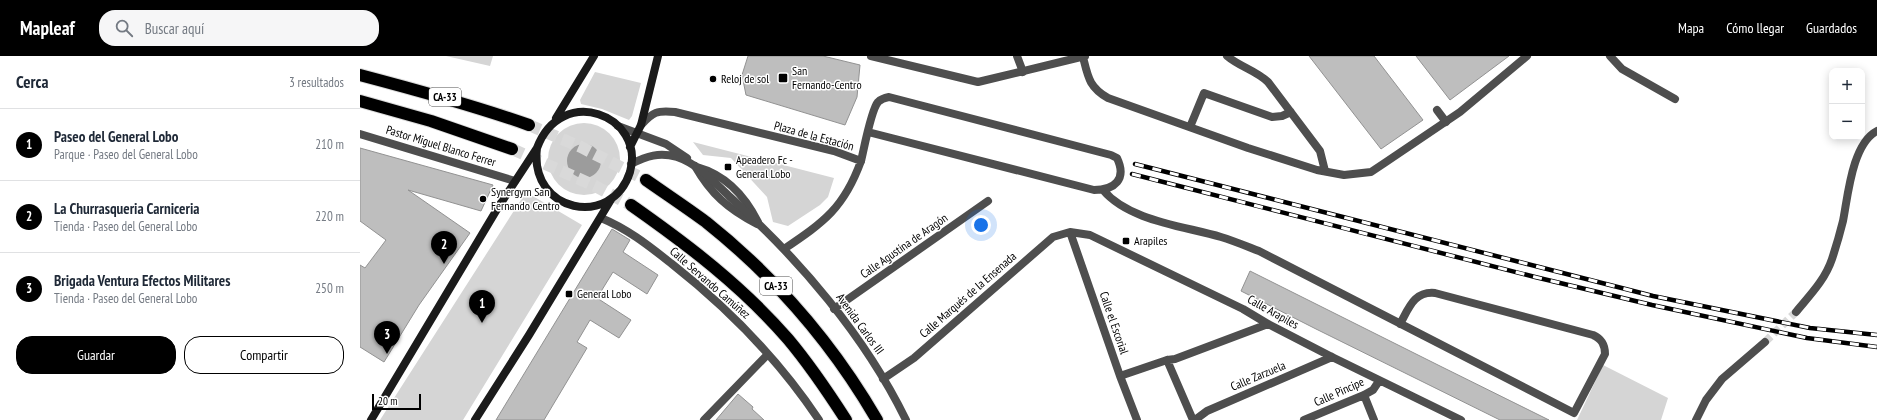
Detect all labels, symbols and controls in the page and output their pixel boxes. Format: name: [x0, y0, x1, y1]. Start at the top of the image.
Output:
search box: [99, 10, 379, 46]
text: Mapleaf: [20, 16, 75, 40]
icon: search: [113, 17, 135, 39]
text: Buscar aquí: [145, 19, 204, 38]
text: Mapa: [1678, 19, 1704, 37]
text: Cómo llegar: [1726, 19, 1784, 37]
text: Guardados: [1806, 19, 1857, 37]
place label: San Fernando-Centro: [792, 63, 862, 92]
map controls: [1829, 68, 1865, 140]
button: +: [1829, 68, 1865, 104]
text: Cerca: [16, 71, 49, 93]
place label: Reloj de sol: [721, 71, 769, 86]
marker: San Fernando-Centro: [777, 72, 789, 84]
text: 3 resultados: [289, 74, 344, 91]
marker: Reloj de sol: [708, 74, 718, 84]
road number: CA-33: [429, 88, 461, 106]
button: −: [1829, 104, 1865, 140]
street label: Plaza de la Estación: [773, 118, 856, 153]
street label: Pastor Miguel Blanco Ferrer: [384, 122, 499, 170]
text: Paseo del General Lobo: [54, 127, 178, 146]
text: 1: [26, 136, 32, 153]
text: 210 m: [315, 136, 344, 153]
text: Parque · Paseo del General Lobo: [54, 146, 198, 163]
place label: Apeadero Fc - General Lobo: [736, 152, 793, 181]
marker: Apeadero Fc - General Lobo: [723, 162, 733, 172]
place label: Synergym San Fernando Centro: [491, 184, 560, 213]
marker: Synergym San Fernando Centro: [478, 194, 488, 204]
text: La Churrasqueria Carniceria: [54, 199, 199, 218]
text: 2: [26, 208, 32, 225]
text: 220 m: [315, 208, 344, 225]
street label: Calle Agustina de Aragón: [857, 210, 950, 281]
your location: [971, 215, 991, 235]
text: Tienda · Paseo del General Lobo: [54, 218, 197, 235]
pin: 2: [431, 231, 457, 264]
place label: Arapiles: [1134, 233, 1167, 248]
marker: Arapiles: [1121, 236, 1131, 246]
street label: Calle Servando Camúñez: [667, 244, 754, 322]
street label: Calle Marqués de la Ensenada: [916, 248, 1019, 341]
text: Brigada Ventura Efectos Militares: [54, 271, 230, 290]
road number: CA-33: [760, 277, 792, 295]
text: 3: [26, 280, 32, 297]
text: 250 m: [315, 280, 344, 297]
place label: General Lobo: [577, 286, 632, 301]
marker: General Lobo: [564, 289, 574, 299]
street label: Calle el Escorial: [1097, 289, 1132, 356]
text: Tienda · Paseo del General Lobo: [54, 290, 197, 307]
pin: 1: [469, 290, 495, 323]
street label: Avenida Carlos III: [833, 290, 888, 357]
street label: Calle Arapiles: [1245, 291, 1302, 332]
pin: 3: [374, 321, 400, 354]
button: Guardar: [16, 336, 176, 374]
button: Compartir: [184, 336, 344, 374]
street label: Calle Zarzuela: [1228, 357, 1288, 394]
street label: Calle Pincipe: [1311, 374, 1366, 409]
scale bar: [372, 392, 421, 411]
text: 20 m: [378, 394, 397, 408]

